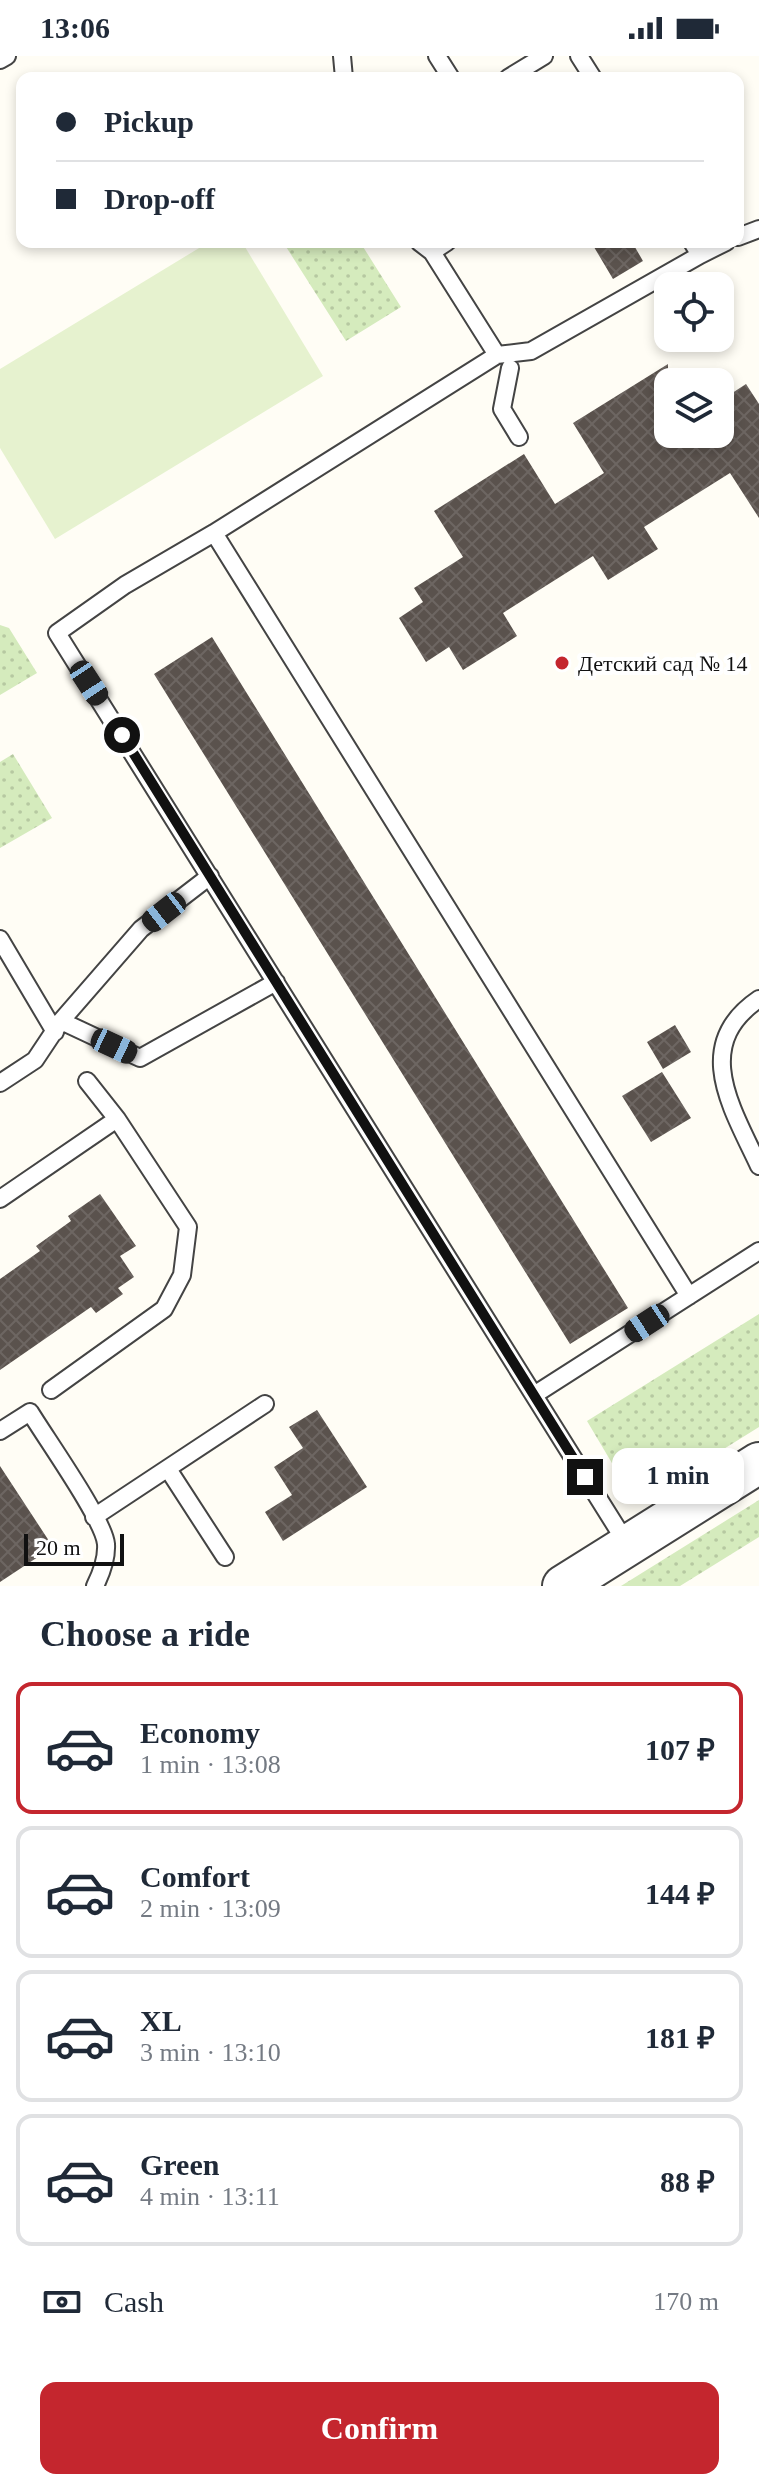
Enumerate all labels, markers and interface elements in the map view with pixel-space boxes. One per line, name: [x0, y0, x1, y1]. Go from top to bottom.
text: 13:06: [40, 11, 110, 44]
text: Pickup: [104, 105, 194, 138]
text: Drop-off: [104, 182, 215, 215]
map controls: [654, 272, 734, 448]
button: locate: [654, 272, 734, 352]
button: layers: [654, 368, 734, 448]
place label: Детский сад № 14: [578, 651, 747, 676]
marker: Детский сад № 14: [553, 654, 571, 672]
car: [66, 656, 112, 710]
route start: [104, 717, 140, 753]
car: [138, 888, 190, 936]
car: [87, 1025, 141, 1067]
car: [620, 1300, 674, 1346]
callout: 1 min: [613, 1449, 745, 1505]
route end: [567, 1459, 603, 1495]
text: 1 min: [647, 1461, 709, 1490]
scale bar: [24, 1530, 124, 1566]
text: 20 m: [36, 1535, 81, 1560]
text: Choose a ride: [40, 1614, 250, 1654]
icon: car: [44, 1712, 116, 1784]
text: Economy: [140, 1716, 260, 1749]
text: 107 ₽: [645, 1733, 715, 1766]
text: 1 min · 13:08: [140, 1750, 281, 1779]
icon: car: [44, 1856, 116, 1928]
text: Comfort: [140, 1860, 250, 1893]
text: 144 ₽: [645, 1877, 715, 1910]
text: 2 min · 13:09: [140, 1894, 281, 1923]
icon: car: [44, 2000, 116, 2072]
text: XL: [140, 2004, 182, 2037]
text: 181 ₽: [645, 2021, 715, 2054]
text: 3 min · 13:10: [140, 2038, 281, 2067]
icon: car: [44, 2144, 116, 2216]
text: Green: [140, 2148, 219, 2181]
text: 88 ₽: [660, 2165, 715, 2198]
text: 4 min · 13:11: [140, 2182, 280, 2211]
icon: cash: [40, 2280, 84, 2324]
text: Cash: [104, 2285, 164, 2318]
text: 170 m: [653, 2287, 719, 2316]
button: Confirm: [40, 2382, 719, 2474]

